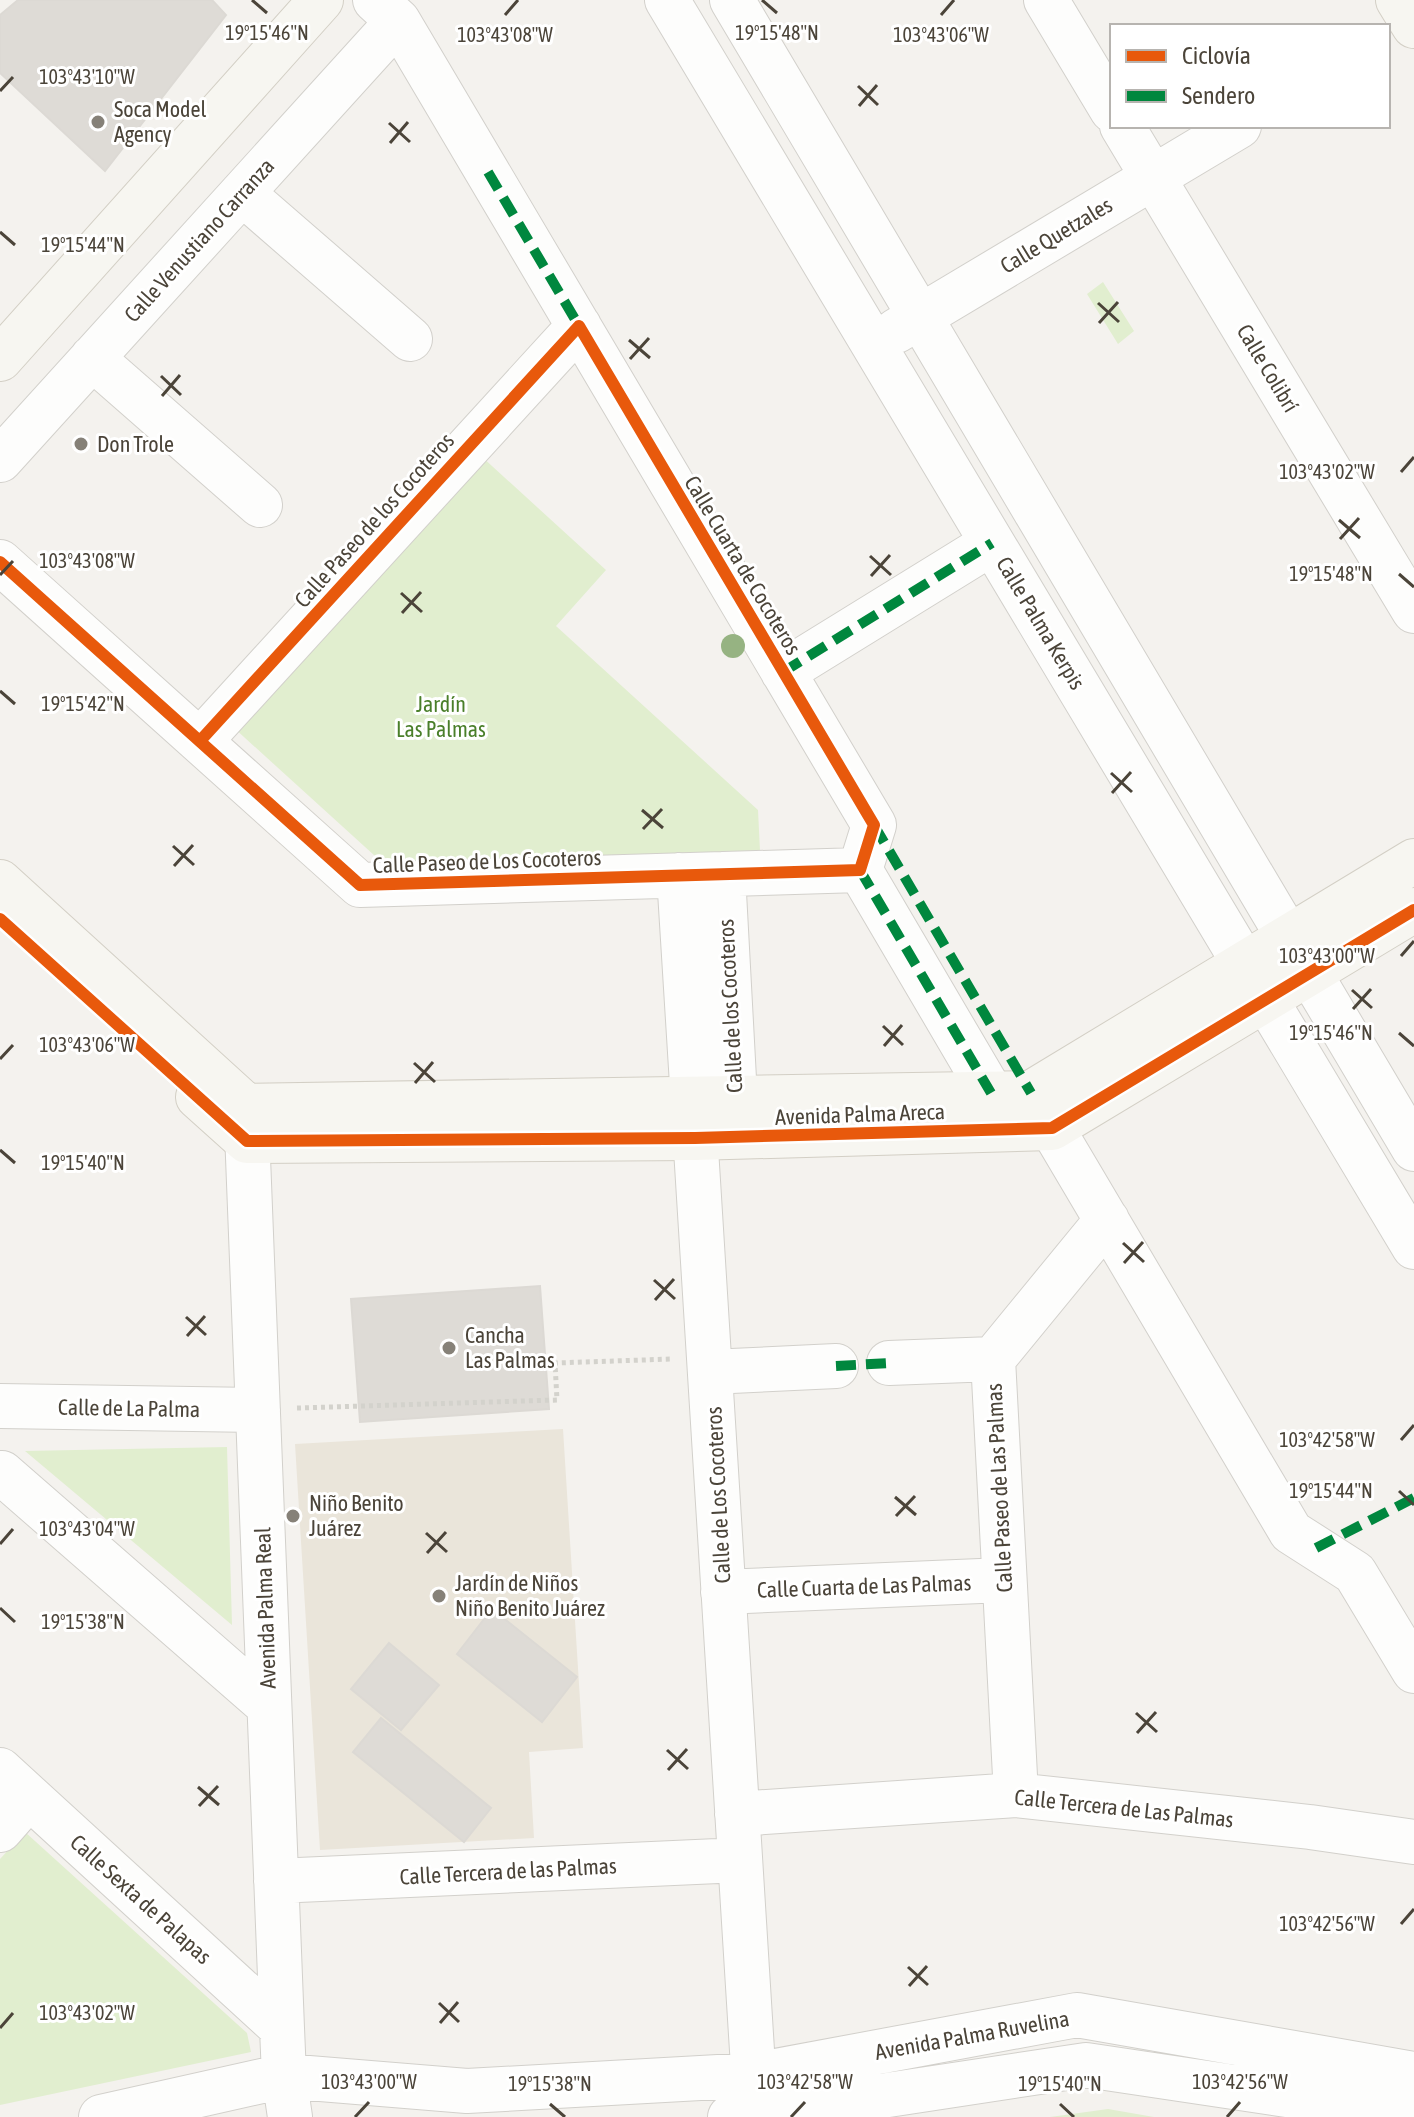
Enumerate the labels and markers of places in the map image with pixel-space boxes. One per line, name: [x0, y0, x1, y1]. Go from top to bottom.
place label: Soca Model Agency: [114, 96, 206, 147]
marker: Soca Model Agency: [89, 113, 107, 131]
place label: Don Trole: [97, 431, 174, 457]
marker: Don Trole: [72, 435, 90, 453]
place label: Cancha Las Palmas: [465, 1322, 555, 1373]
marker: Cancha Las Palmas: [440, 1339, 458, 1357]
place label: Niño Benito Juárez: [309, 1490, 404, 1541]
marker: Niño Benito Juárez: [284, 1507, 302, 1525]
place label: Jardín de Niños Niño Benito Juárez: [455, 1570, 605, 1621]
marker: Jardín de Niños Niño Benito Juárez: [430, 1587, 448, 1605]

